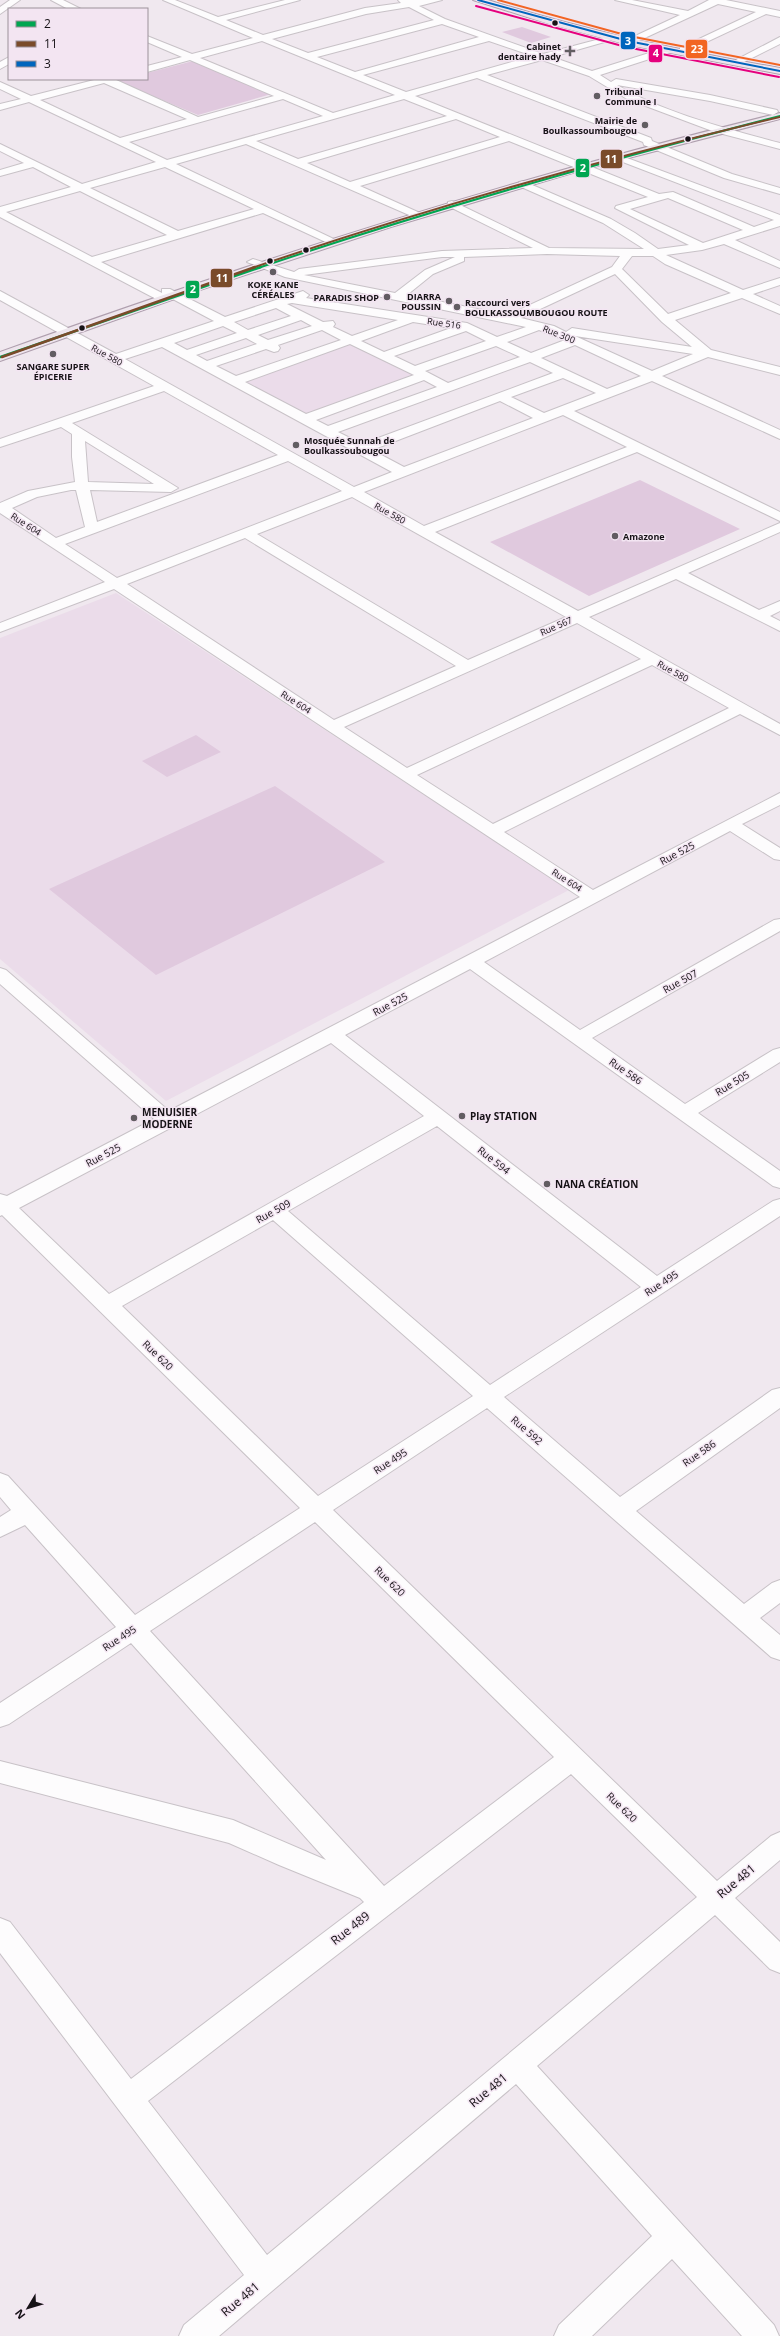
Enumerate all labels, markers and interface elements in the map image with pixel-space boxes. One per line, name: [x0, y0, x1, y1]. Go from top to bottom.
legend: [8, 8, 148, 80]
text: 2: [44, 15, 51, 32]
unlabelled marker: [550, 18, 560, 28]
line badge: 3: [620, 31, 636, 50]
text: 3: [625, 33, 631, 48]
text: 11: [44, 35, 58, 52]
line badge: 23: [685, 39, 708, 59]
place label: Cabinet dentaire hady: [498, 40, 562, 63]
text: 23: [691, 41, 703, 56]
line badge: 4: [648, 44, 663, 63]
marker: Cabinet dentaire hady: [564, 45, 576, 57]
text: 4: [653, 45, 660, 60]
text: 3: [44, 55, 51, 72]
place label: Tribunal Commune I: [605, 85, 656, 108]
marker: Tribunal Commune I: [592, 91, 602, 101]
place label: Mairie de Boulkassoumbougou: [543, 114, 637, 137]
marker: Mairie de Boulkassoumbougou: [640, 120, 650, 130]
unlabelled marker: [683, 134, 693, 144]
line badge: 11: [600, 149, 623, 169]
text: 11: [605, 151, 617, 166]
line badge: 2: [575, 158, 590, 178]
text: 2: [580, 160, 586, 175]
unlabelled marker: [301, 245, 311, 255]
unlabelled marker: [265, 256, 275, 266]
marker: KOKE KANE CÉRÉALES: [268, 267, 278, 277]
line badge: 11: [210, 268, 233, 288]
text: 11: [216, 270, 228, 285]
place label: KOKE KANE CÉRÉALES: [247, 278, 299, 301]
line badge: 2: [185, 280, 200, 299]
text: 2: [190, 281, 196, 296]
place label: DIARRA POUSSIN: [401, 290, 442, 313]
place label: PARADIS SHOP: [313, 291, 379, 304]
marker: PARADIS SHOP: [382, 292, 392, 302]
marker: DIARRA POUSSIN: [444, 296, 454, 306]
place label: Raccourci vers BOULKASSOUMBOUGOU ROUTE: [465, 296, 608, 319]
marker: Raccourci vers BOULKASSOUMBOUGOU ROUTE: [452, 302, 462, 312]
street label: Rue 516: [426, 314, 462, 332]
street label: Rue 300: [541, 322, 577, 346]
unlabelled marker: [77, 323, 87, 333]
street label: Rue 580: [89, 341, 125, 369]
marker: SANGARE SUPER ÉPICERIE: [48, 349, 58, 359]
place label: SANGARE SUPER ÉPICERIE: [17, 360, 90, 383]
place label: Mosquée Sunnah de Boulkassoubougou: [304, 434, 395, 457]
marker: Mosquée Sunnah de Boulkassoubougou: [291, 440, 301, 450]
street label: Rue 580: [372, 499, 408, 527]
street label: Rue 604: [8, 509, 44, 539]
place label: Amazone: [623, 530, 665, 543]
marker: Amazone: [610, 531, 620, 541]
street label: Rue 567: [538, 613, 574, 639]
street label: Rue 580: [655, 657, 691, 685]
street label: Rue 604: [278, 687, 314, 717]
street label: Rue 525: [657, 838, 697, 868]
street label: Rue 604: [549, 865, 585, 895]
street label: Rue 507: [660, 966, 700, 996]
street label: Rue 525: [370, 989, 410, 1019]
street label: Rue 586: [607, 1054, 646, 1088]
street label: Rue 505: [712, 1067, 752, 1099]
place label: MENUISIER MODERNE: [142, 1105, 197, 1131]
place label: Play STATION: [470, 1109, 537, 1123]
marker: Play STATION: [457, 1111, 467, 1121]
marker: MENUISIER MODERNE: [129, 1113, 139, 1123]
street label: Rue 525: [83, 1140, 123, 1170]
street label: Rue 594: [475, 1143, 513, 1177]
place label: NANA CRÉATION: [555, 1177, 638, 1191]
marker: NANA CRÉATION: [542, 1179, 552, 1189]
street label: Rue 509: [253, 1196, 293, 1226]
street label: Rue 495: [641, 1267, 681, 1299]
street label: Rue 620: [140, 1337, 177, 1373]
street label: Rue 592: [508, 1412, 546, 1448]
street label: Rue 586: [680, 1436, 719, 1470]
street label: Rue 495: [370, 1445, 410, 1477]
street label: Rue 620: [372, 1563, 409, 1599]
street label: Rue 495: [99, 1622, 139, 1654]
street label: Rue 620: [604, 1789, 641, 1825]
street label: Rue 481: [713, 1860, 759, 1902]
street label: Rue 489: [327, 1907, 373, 1949]
street label: Rue 481: [465, 2069, 511, 2111]
street label: Rue 481: [217, 2278, 263, 2320]
north arrow: [8, 2288, 48, 2328]
text: N: [11, 2306, 28, 2323]

